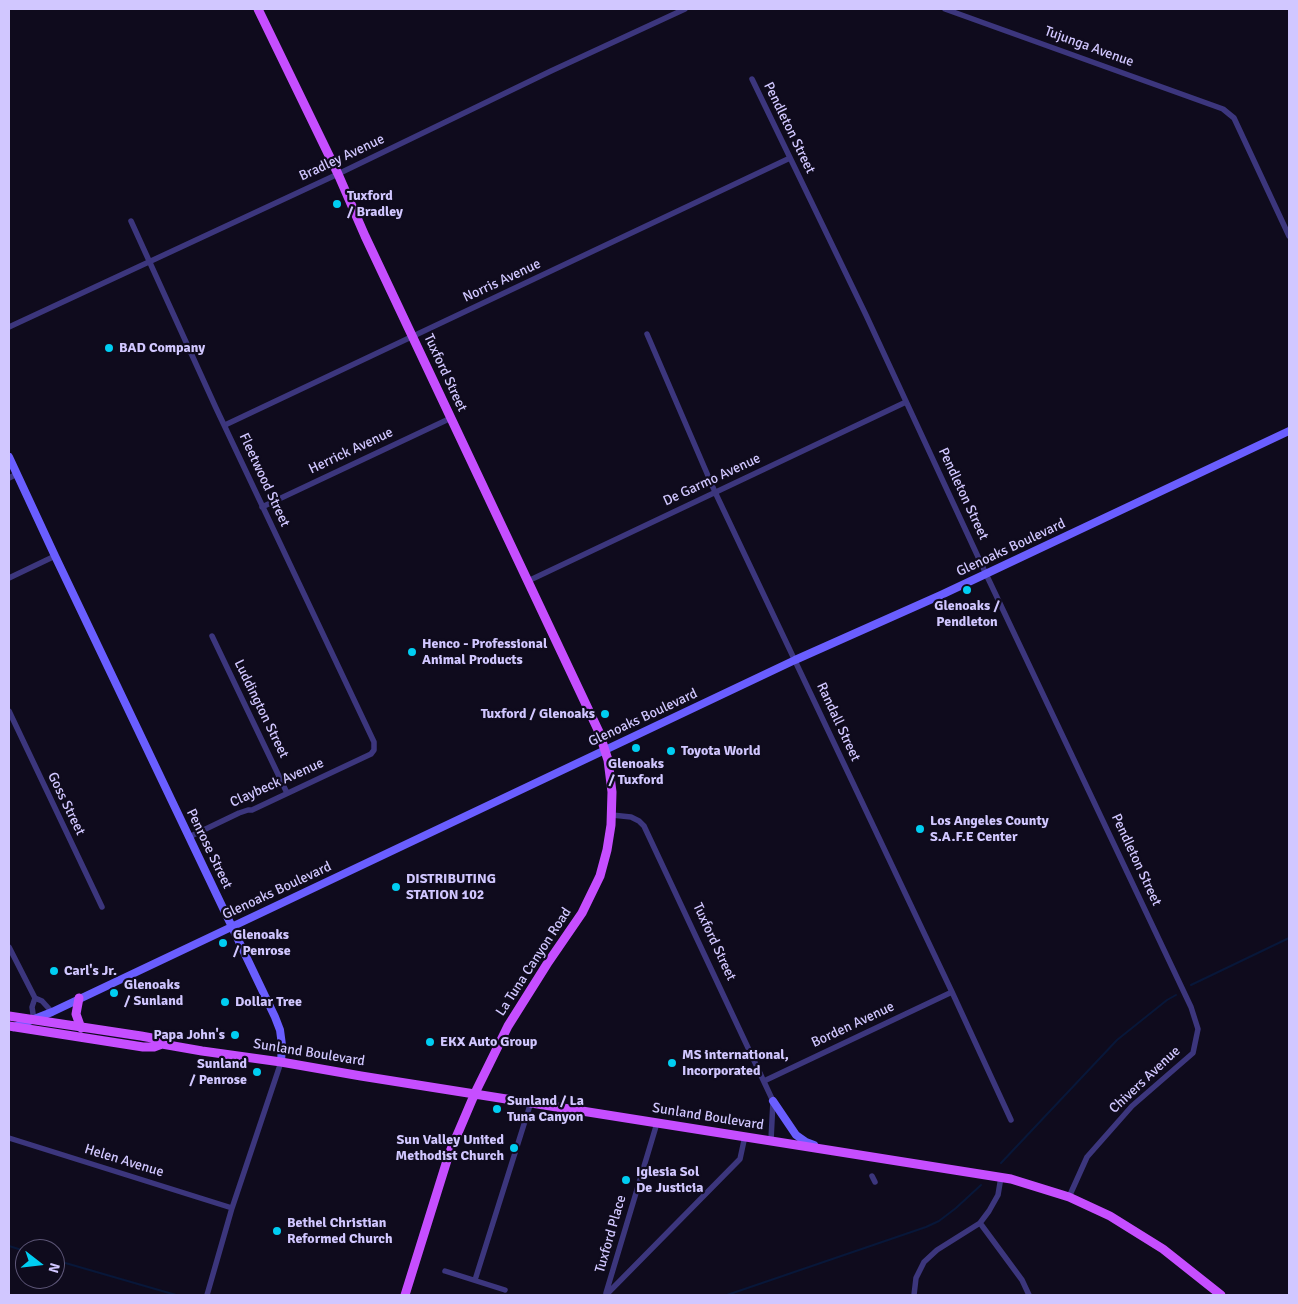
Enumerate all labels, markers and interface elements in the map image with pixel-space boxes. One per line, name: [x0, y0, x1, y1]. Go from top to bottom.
street label: Tujunga Avenue: [1042, 23, 1136, 71]
street label: Pendleton Street: [760, 79, 818, 177]
street label: Bradley Avenue: [297, 131, 387, 185]
place label: Tuxford / Bradley: [347, 188, 403, 220]
marker: Tuxford / Bradley: [331, 198, 343, 210]
street label: Norris Avenue: [460, 256, 544, 306]
street label: Tuxford Street: [420, 331, 470, 415]
place label: BAD Company: [119, 340, 205, 356]
marker: BAD Company: [103, 342, 115, 354]
street label: Herrick Avenue: [306, 424, 396, 478]
street label: Fleetwood Street: [235, 430, 293, 530]
street label: Pendleton Street: [934, 445, 992, 543]
street label: De Garmo Avenue: [661, 450, 763, 510]
street label: Glenoaks Boulevard: [954, 515, 1068, 581]
marker: Glenoaks / Pendleton: [961, 584, 973, 596]
place label: Glenoaks / Pendleton: [934, 598, 1000, 630]
place label: Henco - Professional Animal Products: [422, 636, 547, 669]
marker: Henco - Professional Animal Products: [406, 646, 418, 658]
street label: Luddington Street: [230, 657, 292, 761]
street label: Randall Street: [812, 680, 864, 764]
street label: Glenoaks Boulevard: [586, 685, 700, 751]
place label: Tuxford / Glenoaks: [481, 706, 595, 722]
marker: Tuxford / Glenoaks: [599, 708, 611, 720]
marker: Glenoaks / Tuxford: [630, 742, 642, 754]
place label: Toyota World: [681, 743, 761, 759]
marker: Toyota World: [665, 745, 677, 757]
street label: Claybeck Avenue: [227, 755, 327, 811]
place label: Glenoaks / Tuxford: [608, 756, 664, 789]
street label: Goss Street: [44, 770, 88, 838]
street label: Penrose Street: [182, 806, 236, 892]
street label: Pendleton Street: [1107, 811, 1165, 909]
place label: Los Angeles County S.A.F.E Center: [930, 813, 1049, 846]
marker: Los Angeles County S.A.F.E Center: [914, 823, 926, 835]
street label: Glenoaks Boulevard: [220, 858, 334, 924]
place label: DISTRIBUTING STATION 102: [406, 871, 496, 904]
marker: DISTRIBUTING STATION 102: [390, 881, 402, 893]
street label: Tuxford Street: [689, 900, 739, 984]
street label: La Tuna Canyon Road: [493, 905, 575, 1019]
place label: Glenoaks / Penrose: [233, 927, 291, 960]
marker: Glenoaks / Penrose: [217, 937, 229, 949]
place label: Carl's Jr.: [64, 963, 117, 979]
marker: Carl's Jr.: [48, 965, 60, 977]
place label: Glenoaks / Sunland: [124, 977, 183, 1010]
marker: Glenoaks / Sunland: [108, 987, 120, 999]
place label: Dollar Tree: [235, 994, 302, 1010]
marker: Dollar Tree: [219, 996, 231, 1008]
street label: Borden Avenue: [809, 998, 897, 1052]
place label: Papa John's: [153, 1027, 225, 1043]
marker: Papa John's: [229, 1029, 241, 1041]
place label: EKX Auto Group: [440, 1034, 537, 1050]
street label: Sunland Boulevard: [252, 1036, 366, 1070]
marker: EKX Auto Group: [424, 1036, 436, 1048]
street label: Chivers Avenue: [1106, 1043, 1184, 1117]
place label: MS international, Incorporated: [682, 1047, 789, 1080]
place label: Sunland / Penrose: [189, 1056, 247, 1088]
marker: MS international, Incorporated: [666, 1057, 678, 1069]
marker: Sunland / Penrose: [251, 1066, 263, 1078]
place label: Sunland / La Tuna Canyon: [507, 1093, 584, 1126]
street label: Sunland Boulevard: [651, 1100, 765, 1134]
marker: Sunland / La Tuna Canyon: [491, 1103, 503, 1115]
place label: Sun Valley United Methodist Church: [396, 1132, 504, 1164]
street label: Helen Avenue: [82, 1141, 166, 1181]
marker: Sun Valley United Methodist Church: [508, 1142, 520, 1154]
place label: Iglesia Sol De Justicia: [636, 1164, 703, 1196]
marker: Iglesia Sol De Justicia: [620, 1174, 632, 1186]
street label: Tuxford Place: [592, 1193, 630, 1275]
place label: Bethel Christian Reformed Church: [287, 1215, 393, 1248]
marker: Bethel Christian Reformed Church: [271, 1225, 283, 1237]
north arrow: [15, 1239, 65, 1289]
text: N: [44, 1261, 63, 1275]

